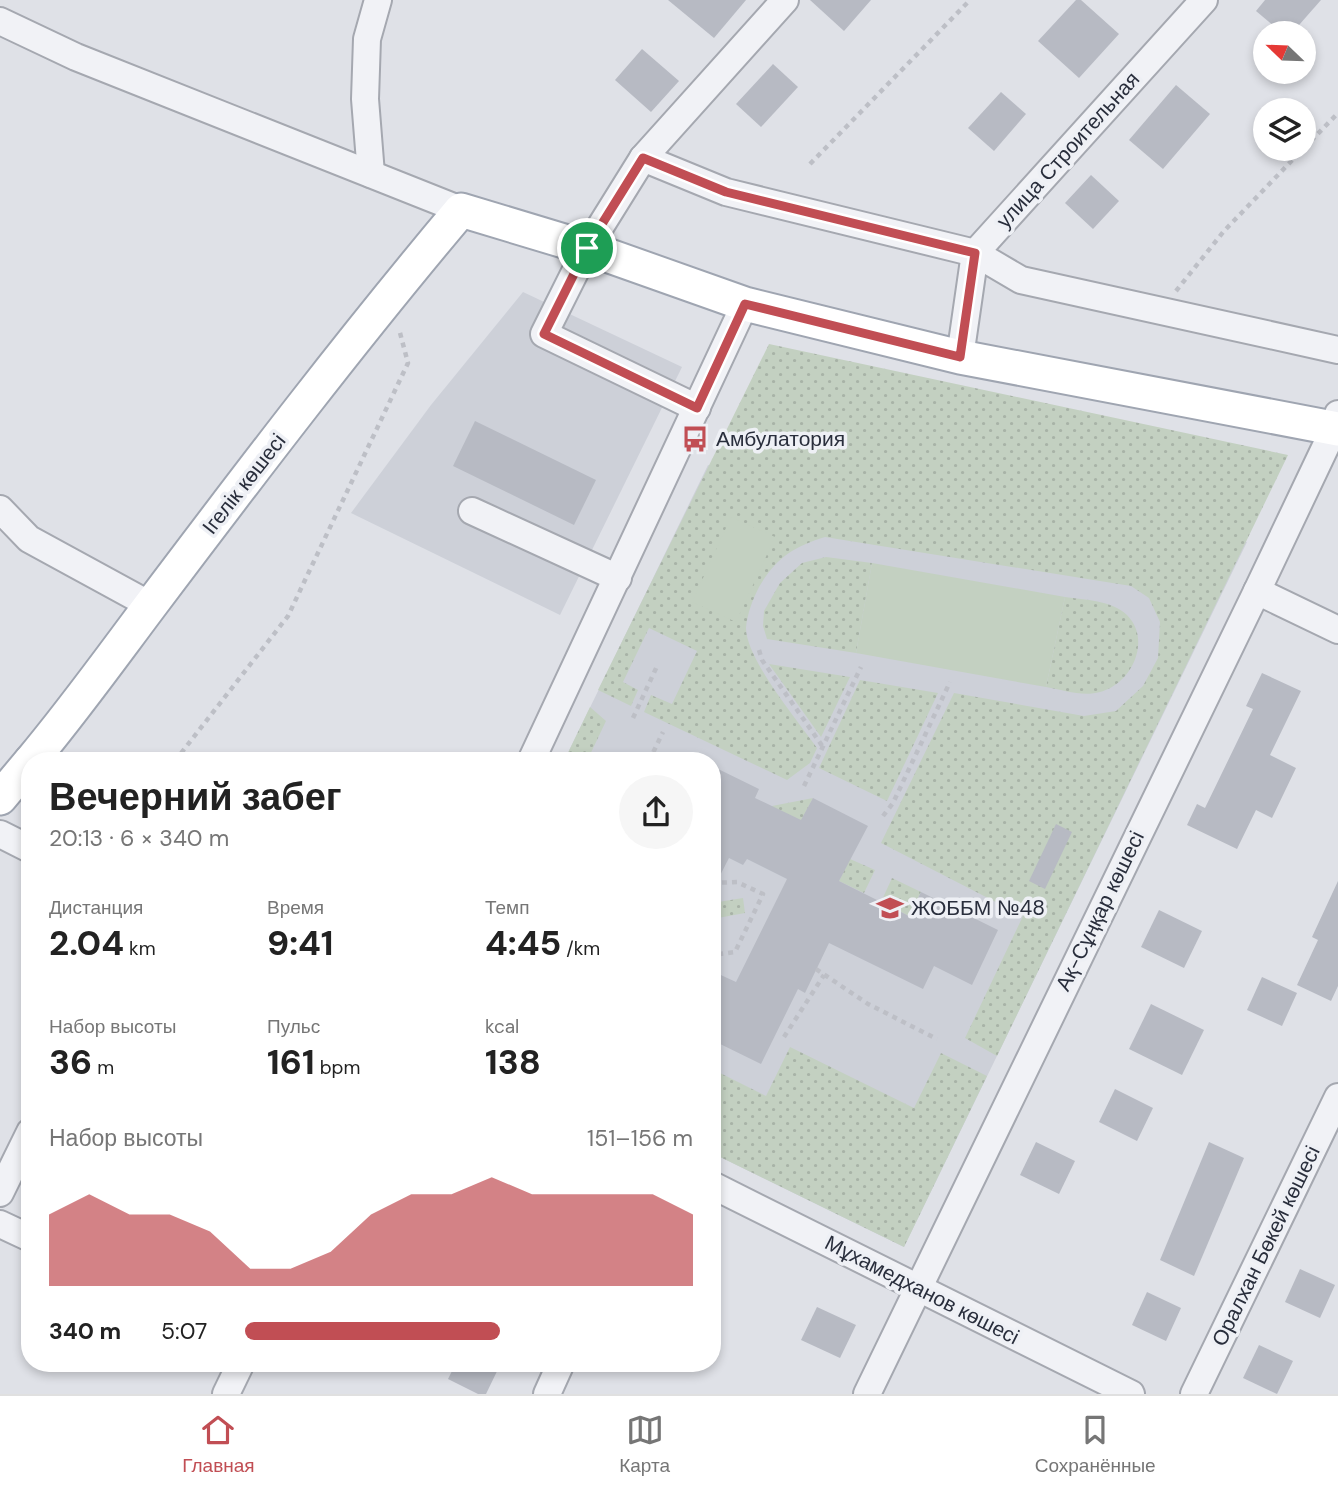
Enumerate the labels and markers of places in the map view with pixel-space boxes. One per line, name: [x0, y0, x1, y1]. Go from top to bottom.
pin: [557, 218, 617, 278]
bus stop icon: Амбулатория: [680, 424, 710, 454]
place label: Амбулатория: [716, 425, 845, 453]
school or university icon: ЖОББМ №48: [875, 893, 905, 923]
place label: ЖОББМ №48: [911, 894, 1045, 922]

